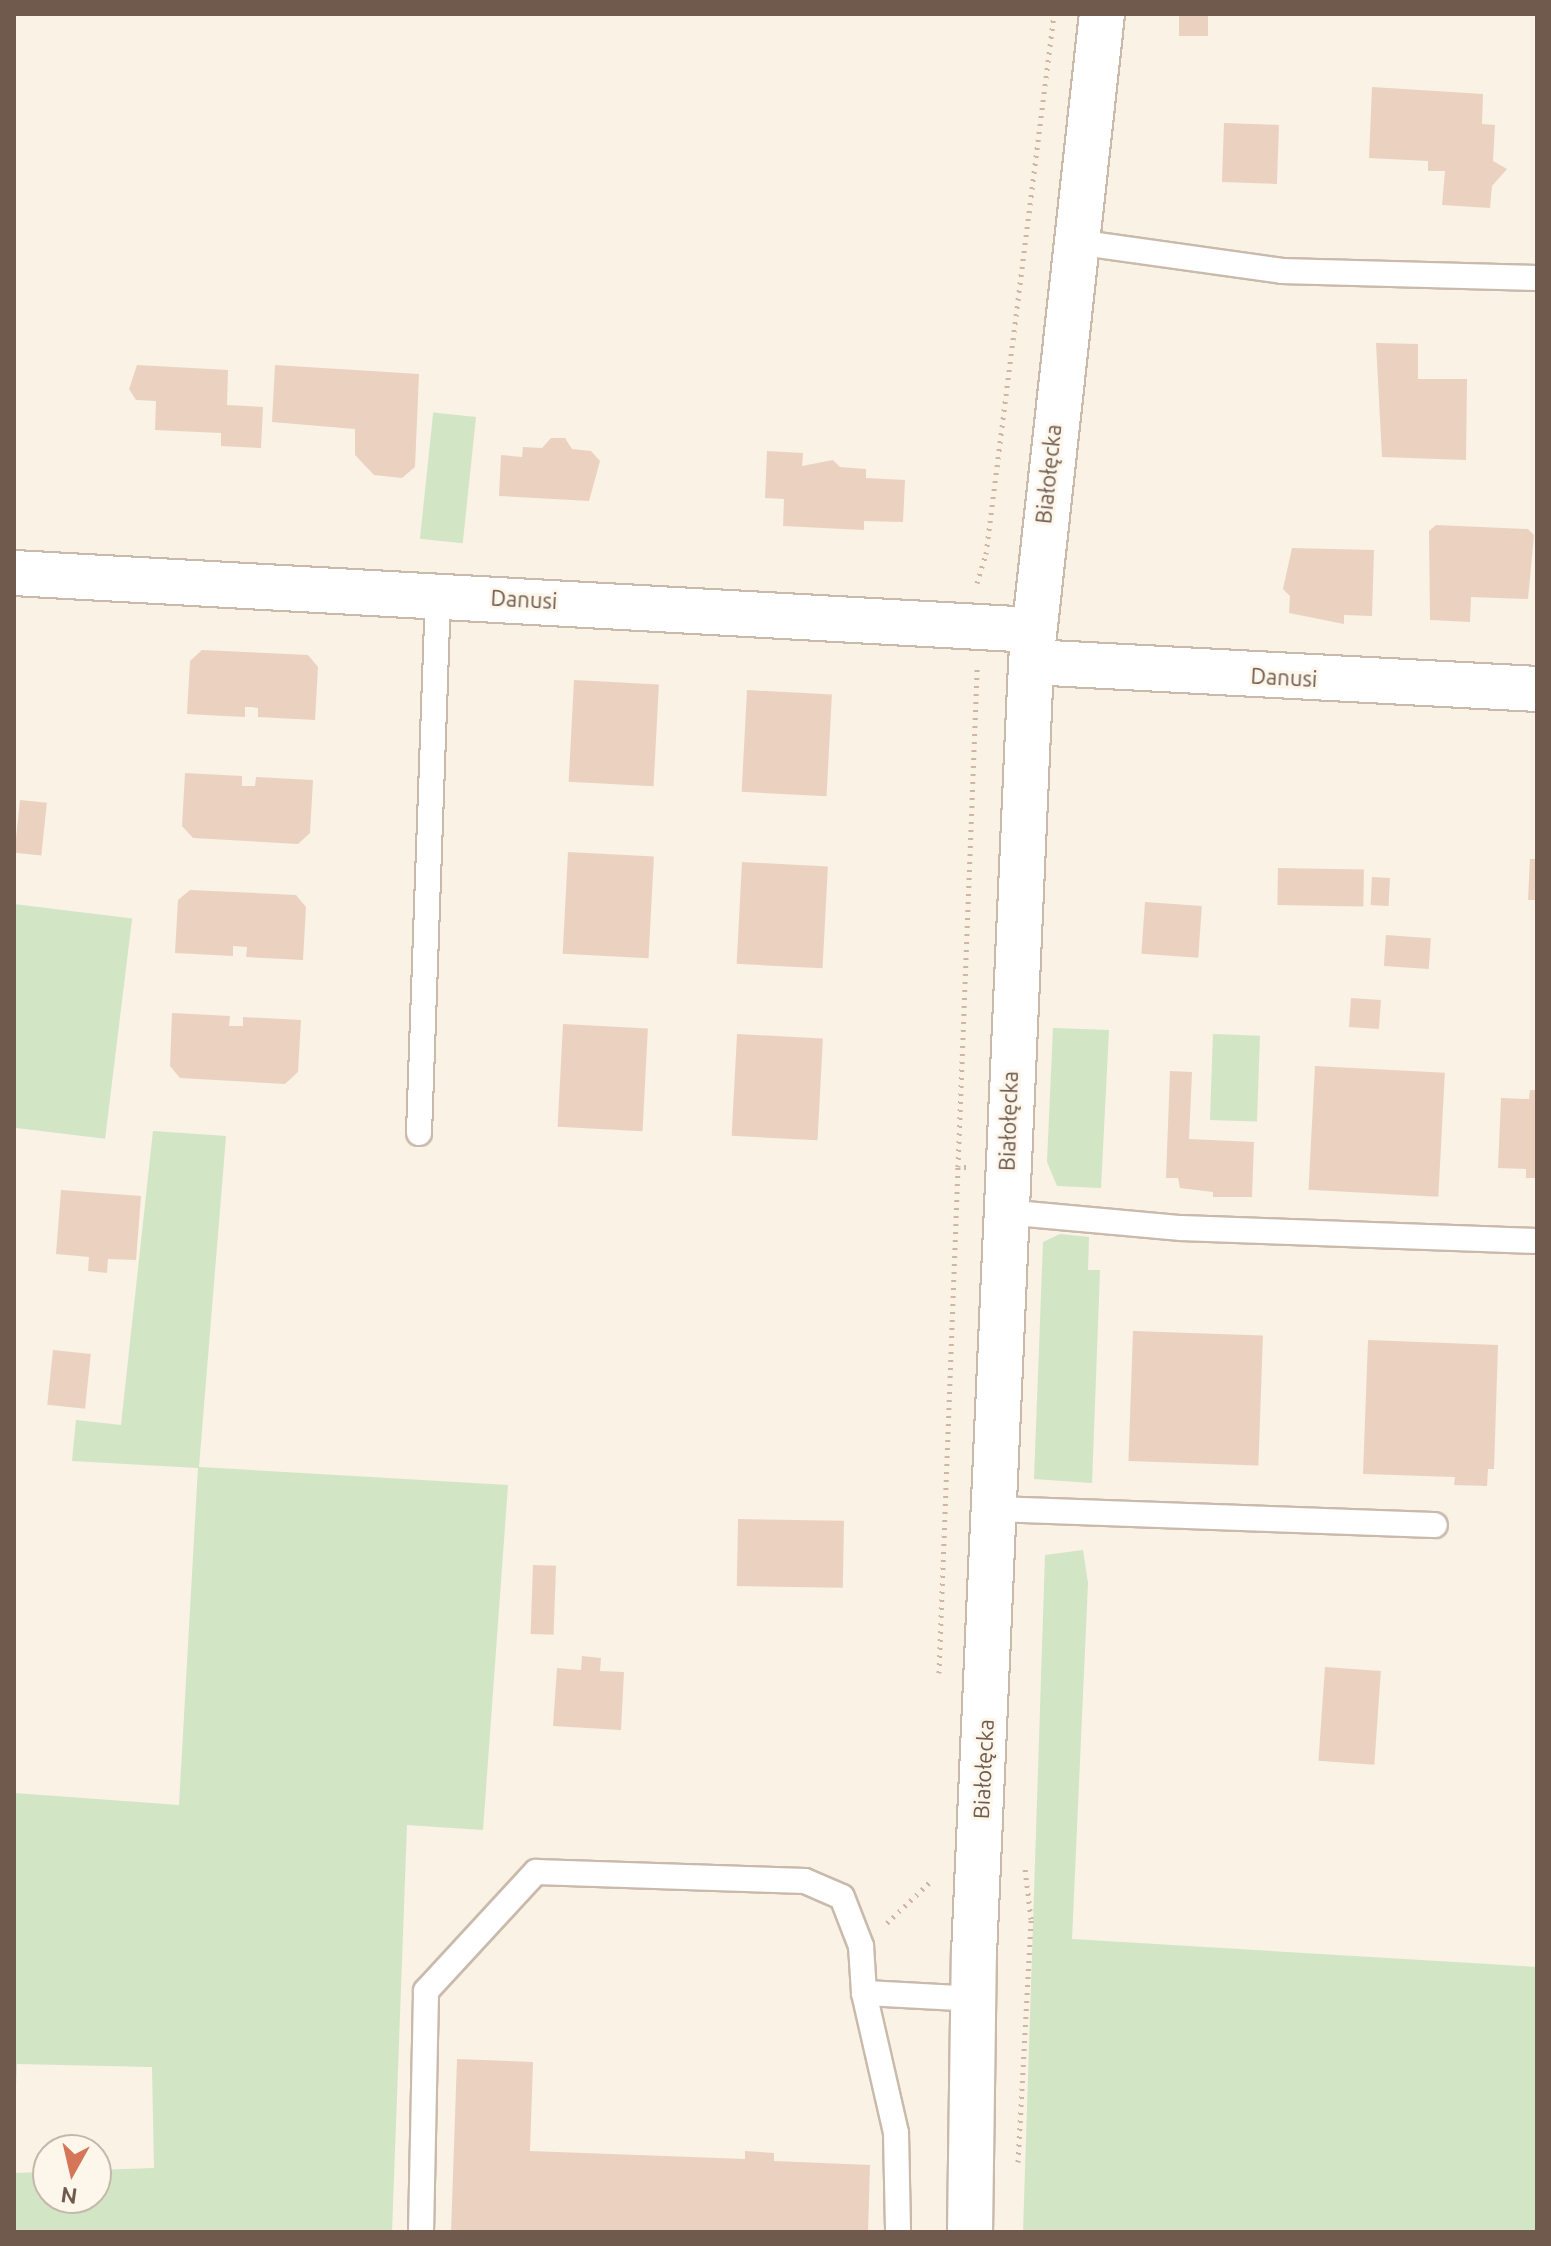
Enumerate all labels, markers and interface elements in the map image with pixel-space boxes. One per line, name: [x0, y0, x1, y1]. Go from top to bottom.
street label: Białołęcka: [1030, 423, 1066, 525]
street label: Danusi: [490, 584, 558, 614]
street label: Danusi: [1250, 662, 1318, 692]
street label: Białołęcka: [993, 1071, 1023, 1171]
street label: Białołęcka: [967, 1718, 999, 1820]
north arrow: [32, 2134, 112, 2214]
text: N: [59, 2183, 79, 2210]

